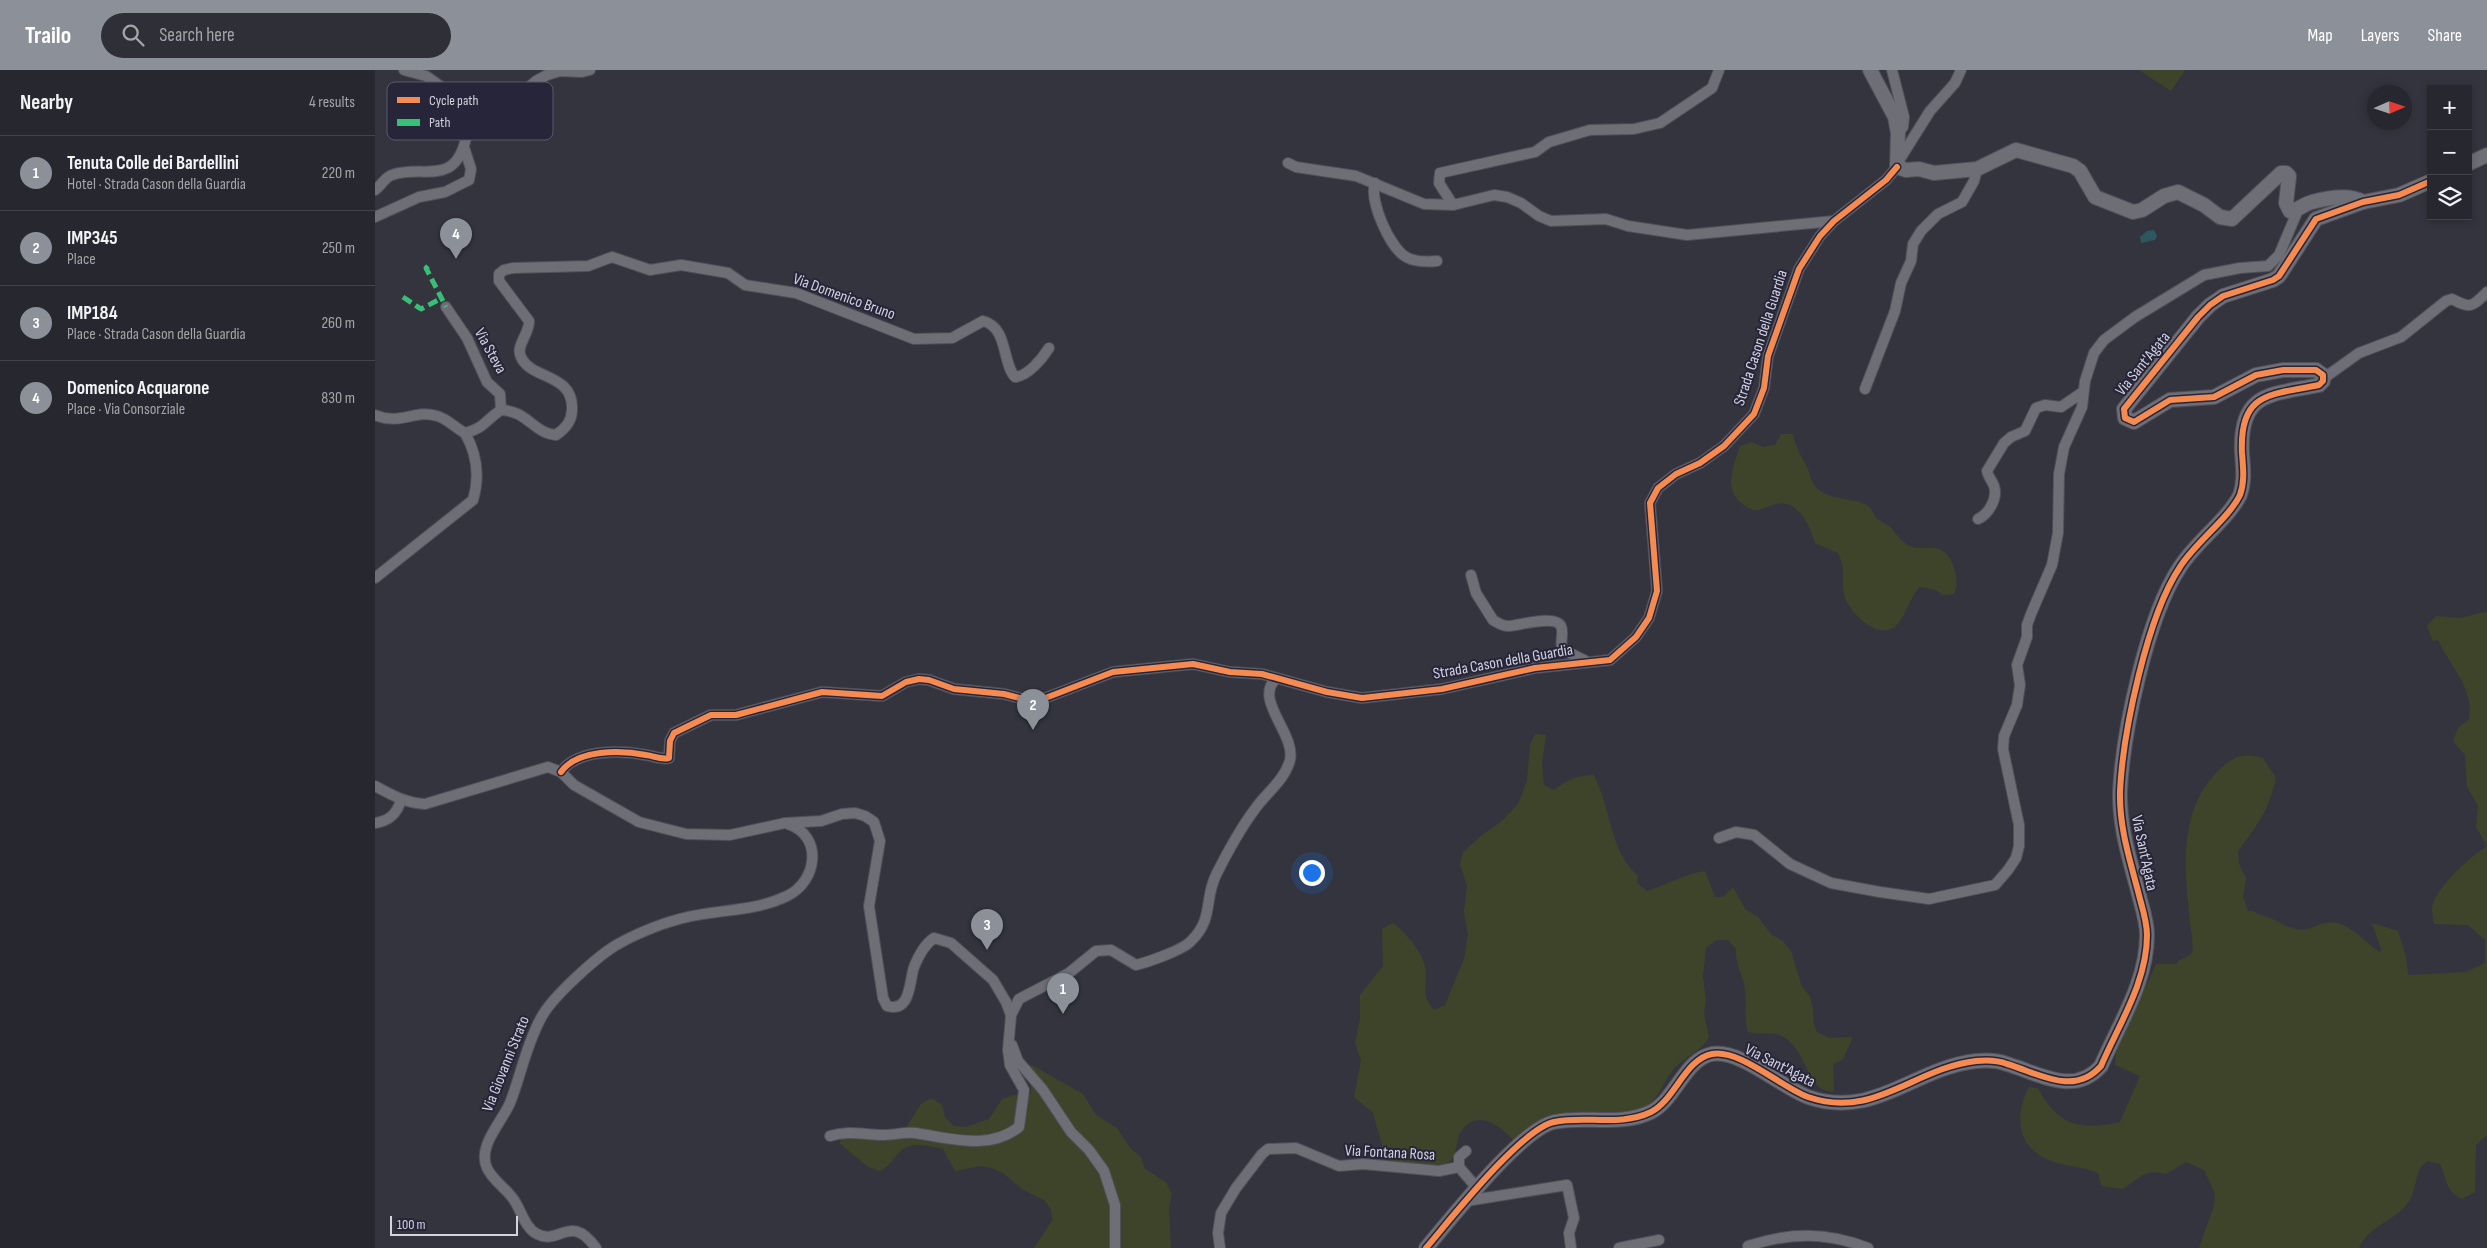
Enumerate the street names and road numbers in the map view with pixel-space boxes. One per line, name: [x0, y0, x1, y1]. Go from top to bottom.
street label: Strada Cason della Guardia: [1730, 268, 1792, 408]
street label: Via Domenico Bruno: [790, 270, 898, 324]
street label: Via Steva: [470, 325, 510, 377]
street label: Via Sant'Agata: [2112, 328, 2174, 400]
street label: Strada Cason della Guardia: [1432, 640, 1574, 684]
street label: Via Sant'Agata: [2127, 814, 2161, 892]
street label: Via Giovanni Strato: [478, 1013, 534, 1115]
street label: Via Sant'Agata: [1742, 1040, 1818, 1092]
street label: Via Fontana Rosa: [1344, 1141, 1436, 1165]

